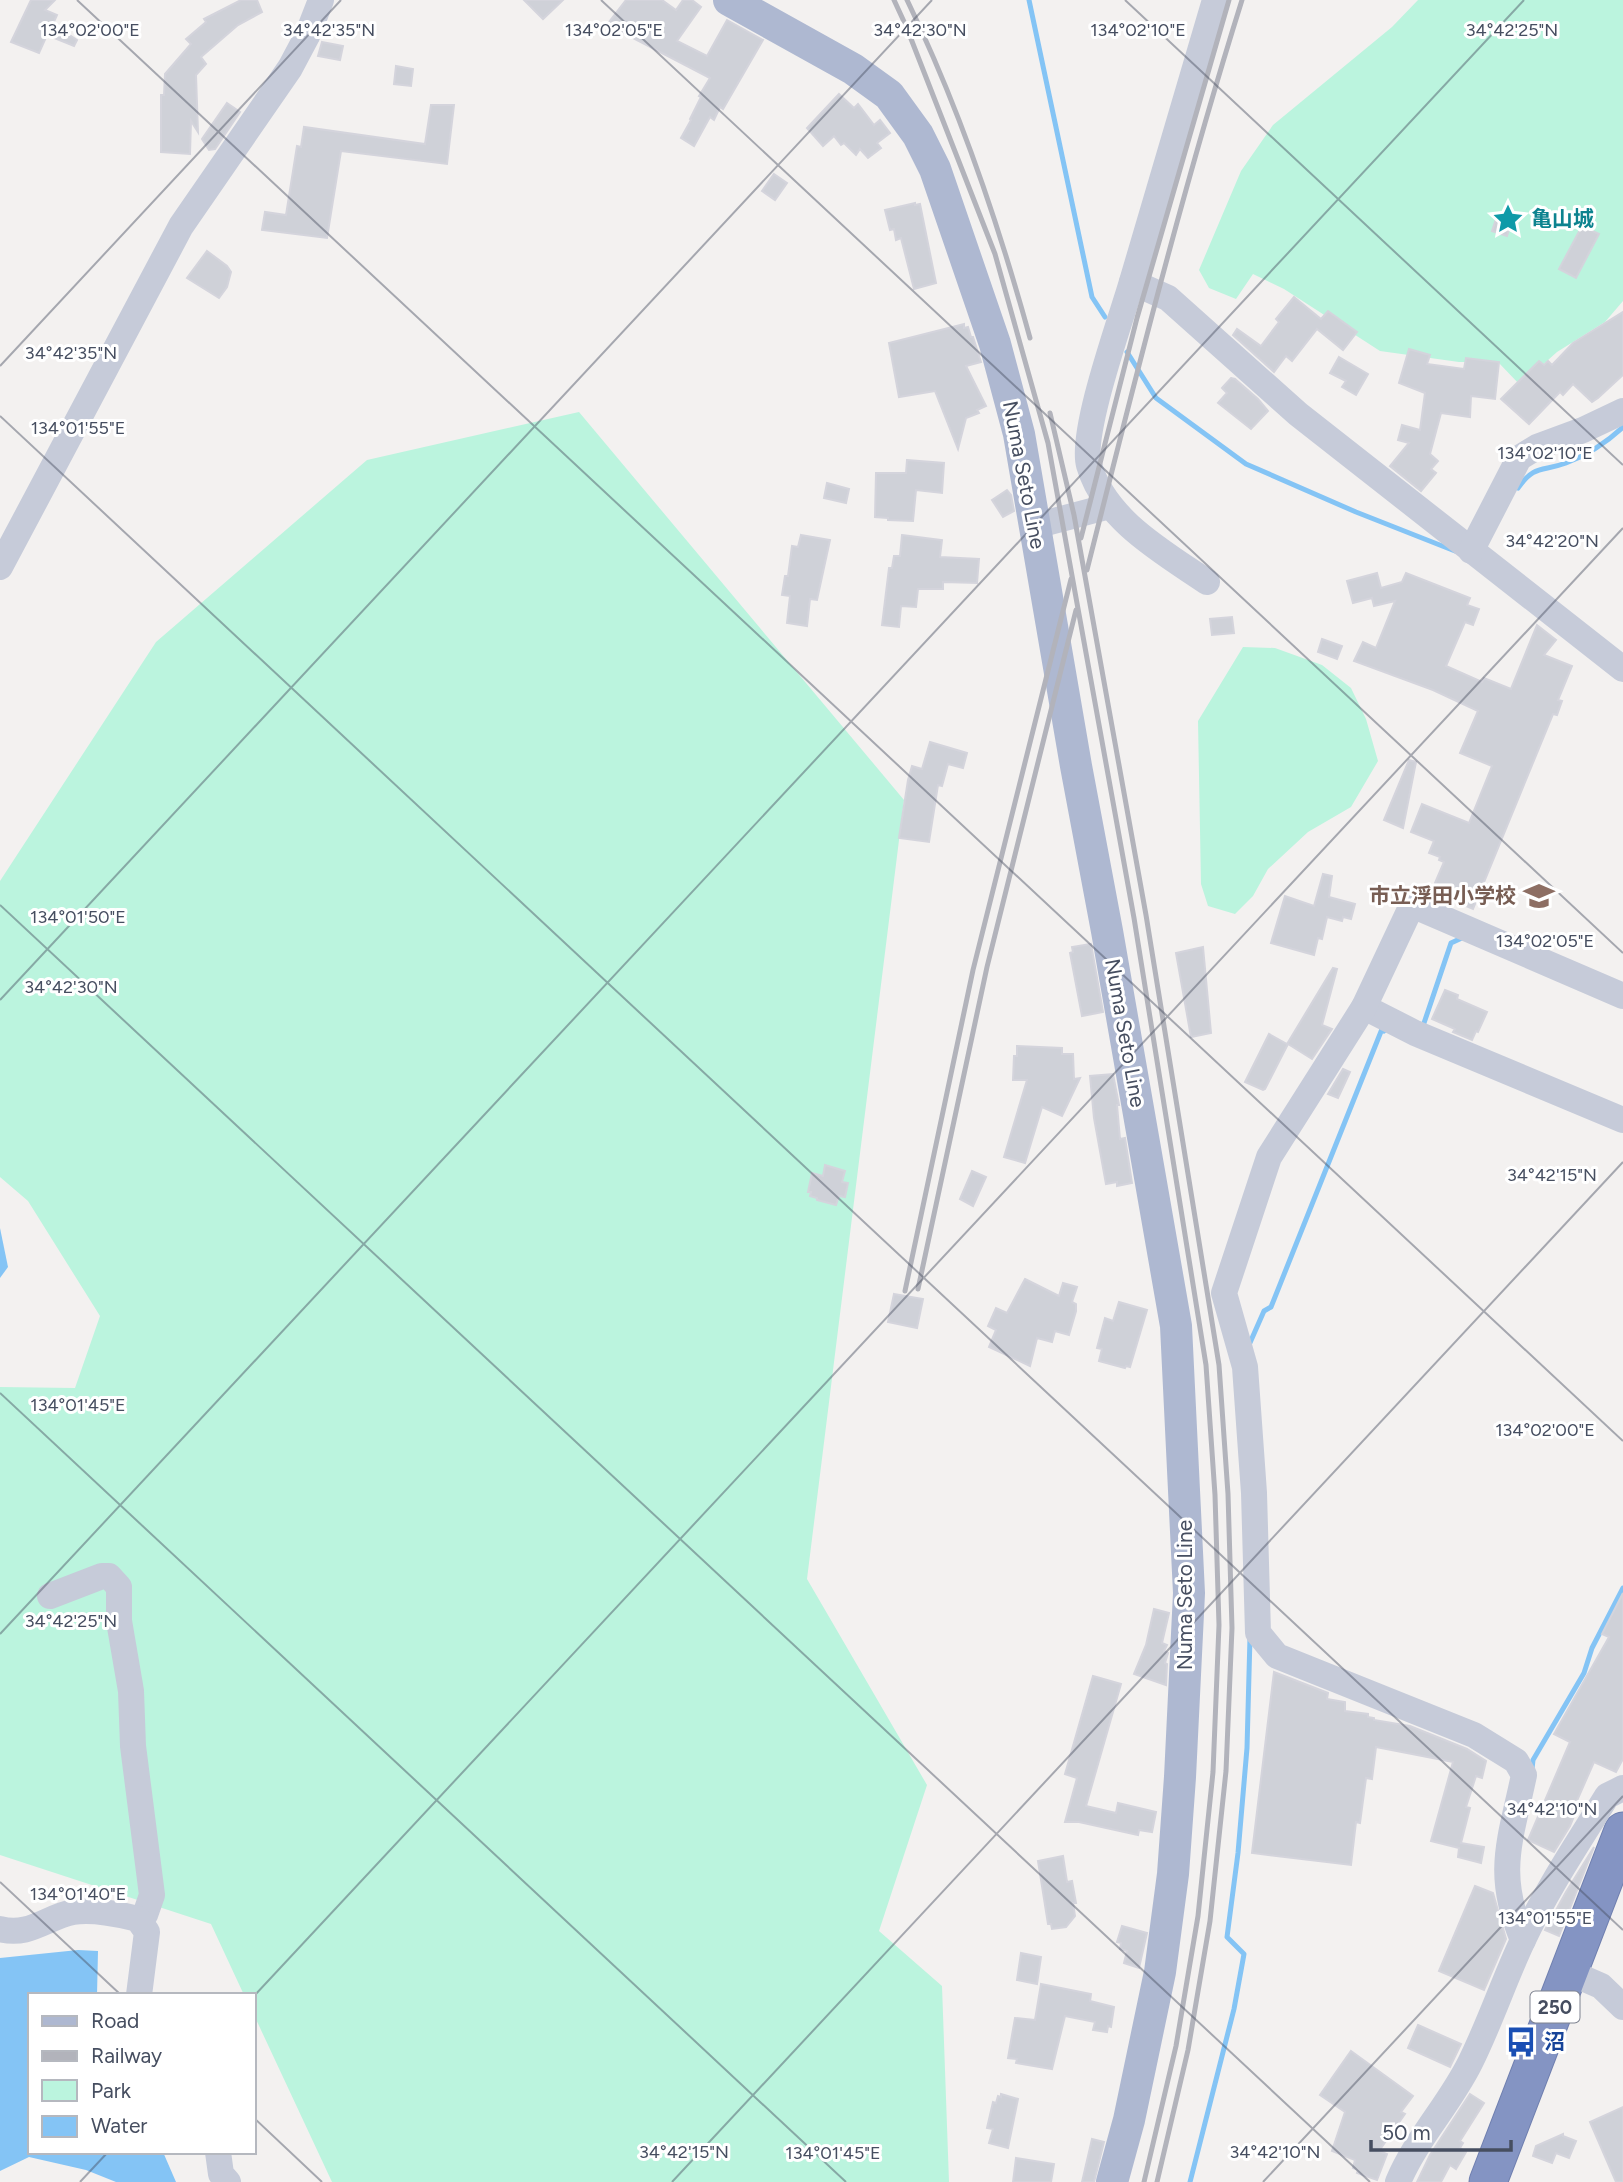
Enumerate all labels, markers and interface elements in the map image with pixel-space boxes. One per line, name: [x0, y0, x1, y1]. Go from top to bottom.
text: 134°02'00"E: [40, 19, 140, 41]
text: 34°42'35"N: [283, 19, 375, 41]
text: 134°02'05"E: [565, 19, 663, 41]
text: 34°42'30"N: [873, 19, 967, 41]
text: 134°02'10"E: [1090, 19, 1186, 41]
text: 34°42'25"N: [1466, 19, 1558, 41]
place icon: 亀山城: [1491, 202, 1525, 236]
place label: 亀山城: [1531, 206, 1594, 231]
text: 34°42'35"N: [25, 342, 117, 364]
street label: Numa Seto Line: [998, 399, 1051, 551]
text: 134°01'55"E: [31, 417, 125, 439]
text: 134°02'10"E: [1497, 442, 1593, 464]
text: 34°42'20"N: [1505, 530, 1599, 552]
school or university icon: 市立浮田小学校: [1522, 879, 1556, 913]
place label: 市立浮田小学校: [1369, 883, 1516, 908]
text: 134°01'50"E: [30, 906, 126, 928]
text: 134°02'05"E: [1496, 930, 1594, 952]
street label: Numa Seto Line: [1100, 957, 1151, 1109]
text: 34°42'30"N: [24, 976, 118, 998]
text: 34°42'15"N: [1507, 1164, 1597, 1186]
text: 134°01'45"E: [30, 1394, 126, 1416]
text: 134°02'00"E: [1495, 1419, 1595, 1441]
street label: Numa Seto Line: [1172, 1520, 1197, 1670]
text: 34°42'25"N: [25, 1610, 117, 1632]
text: 34°42'10"N: [1506, 1798, 1598, 1820]
text: 134°01'40"E: [30, 1883, 126, 1905]
text: 134°01'55"E: [1498, 1907, 1592, 1929]
road number: 250: [1530, 1992, 1580, 2022]
legend: [28, 1993, 256, 2154]
text: Road: [91, 2008, 139, 2033]
bus stop icon: 沼: [1504, 2025, 1538, 2059]
place label: 沼: [1544, 2029, 1565, 2054]
text: Railway: [91, 2043, 162, 2068]
text: Park: [91, 2078, 132, 2103]
scale bar: [1371, 2108, 1511, 2152]
text: Water: [91, 2113, 147, 2138]
text: 50 m: [1382, 2120, 1431, 2145]
text: 34°42'15"N: [639, 2141, 729, 2163]
text: 34°42'10"N: [1229, 2141, 1321, 2163]
text: 134°01'45"E: [785, 2142, 881, 2164]

